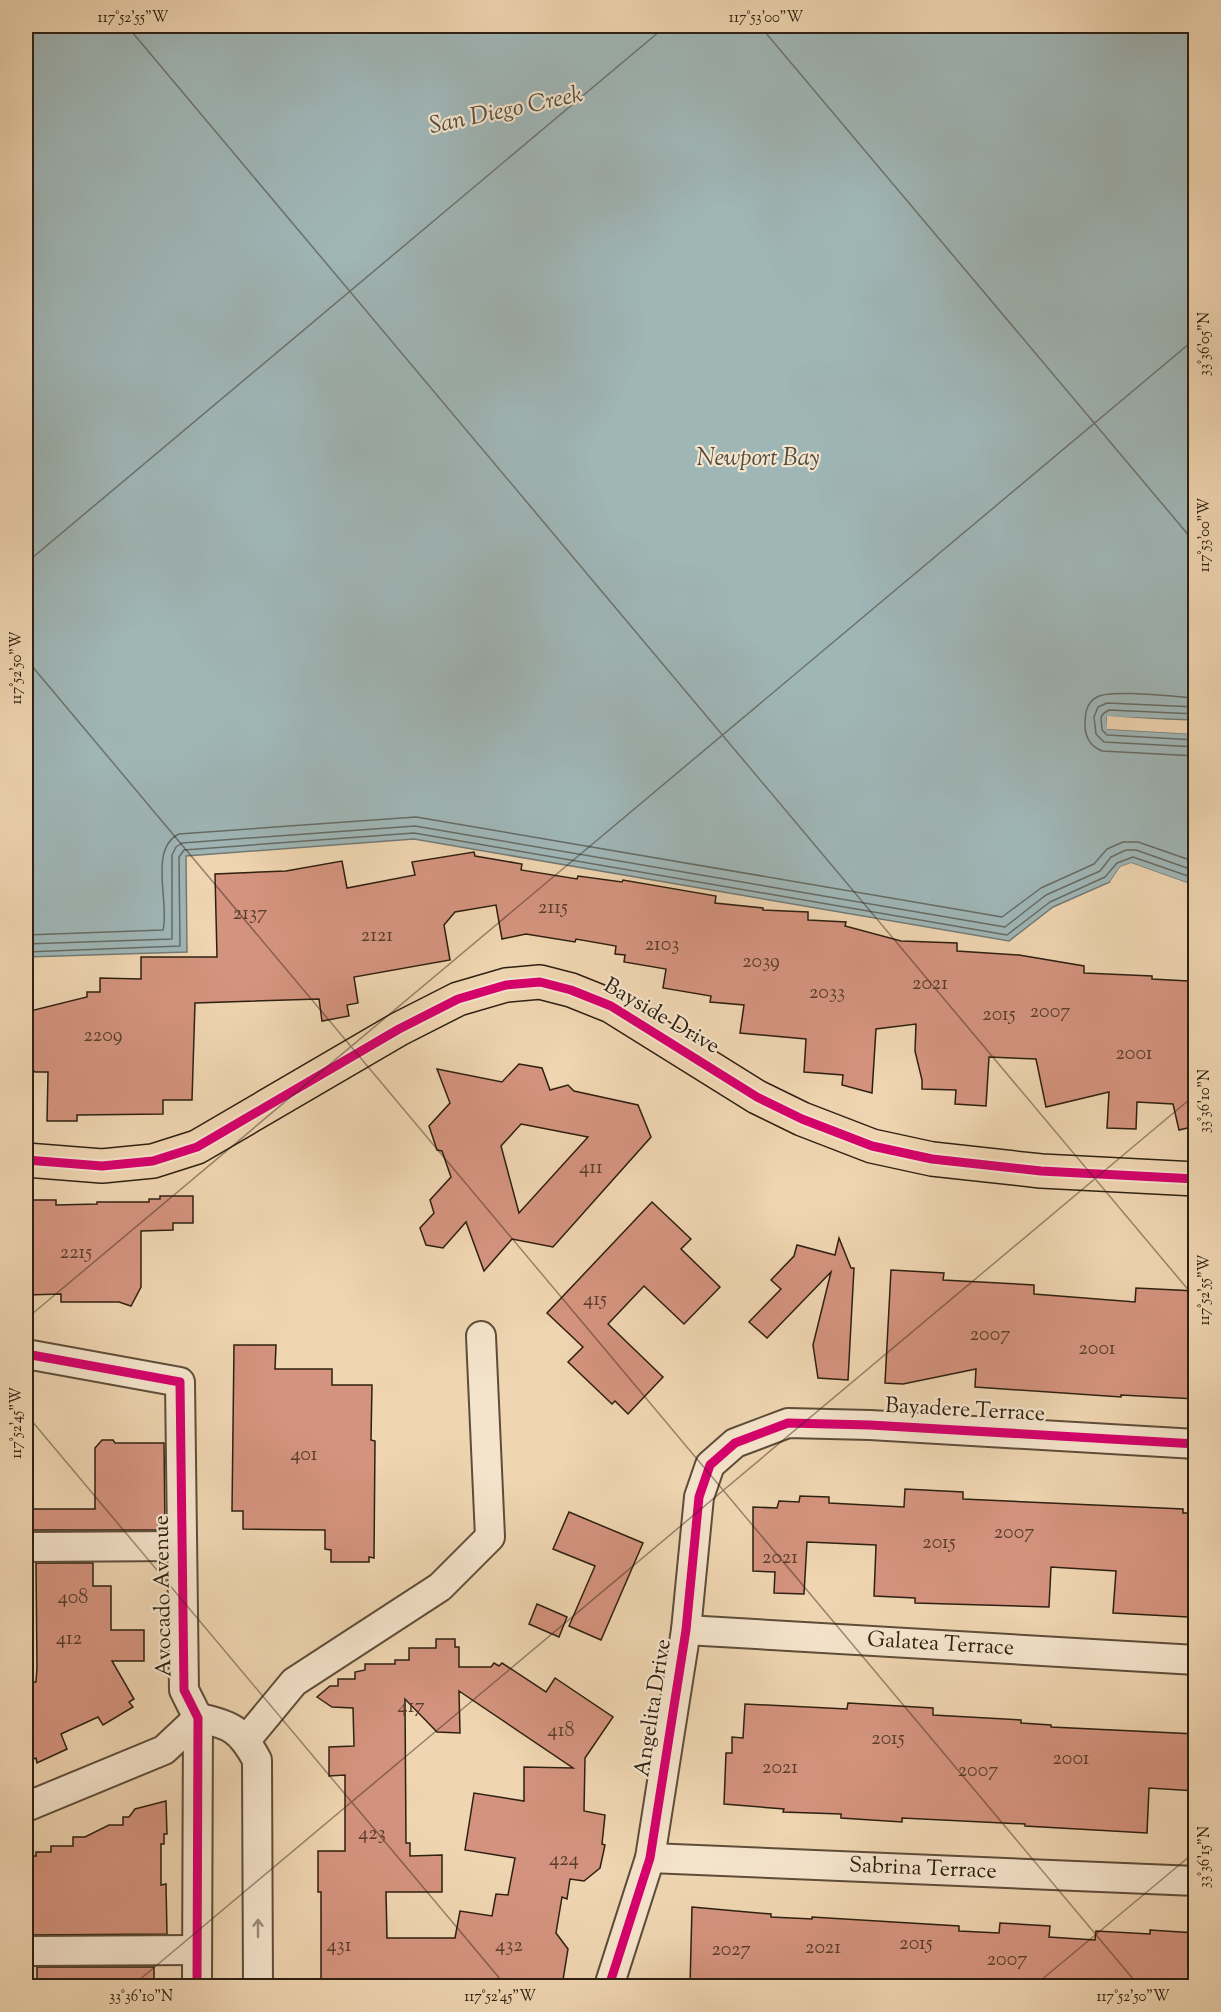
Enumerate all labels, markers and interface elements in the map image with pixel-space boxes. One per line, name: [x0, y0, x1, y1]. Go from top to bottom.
text: 117°52'55"W: [98, 8, 169, 29]
text: 117°53'00"W: [729, 8, 803, 29]
water label: San Diego Creek: [426, 78, 586, 144]
text: 33°36'05"N: [1195, 312, 1216, 376]
water label: Newport Bay: [696, 442, 820, 476]
text: 117°53'00"W: [1195, 498, 1216, 572]
text: 117°52'50"W: [7, 631, 28, 705]
house number: 2115: [538, 894, 568, 923]
house number: 2137: [233, 900, 267, 929]
house number: 2121: [361, 922, 393, 951]
house number: 2103: [645, 931, 679, 960]
house number: 2039: [742, 948, 780, 977]
house number: 2021: [912, 970, 948, 999]
street label: Bayside Drive: [597, 971, 725, 1063]
house number: 2033: [809, 979, 845, 1008]
house number: 2007: [1030, 998, 1070, 1027]
house number: 2015: [982, 1001, 1016, 1030]
house number: 2209: [83, 1022, 123, 1051]
house number: 2001: [1115, 1040, 1153, 1069]
text: 33°36'10"N: [1195, 1069, 1216, 1133]
house number: 411: [579, 1154, 603, 1183]
house number: 2215: [60, 1239, 92, 1268]
text: 117°52'55"W: [1195, 1254, 1216, 1325]
house number: 415: [583, 1286, 607, 1315]
house number: 2007: [970, 1321, 1010, 1350]
house number: 2001: [1078, 1335, 1116, 1364]
text: 117°52'45"W: [7, 1387, 28, 1459]
street label: Bayadere Terrace: [884, 1391, 1046, 1431]
house number: 401: [290, 1441, 318, 1470]
street label: Avocado Avenue: [147, 1515, 181, 1677]
house number: 2007: [994, 1519, 1034, 1548]
house number: 2015: [922, 1529, 956, 1558]
house number: 2021: [762, 1544, 798, 1573]
house number: 408: [58, 1584, 88, 1613]
house number: 412: [56, 1625, 82, 1654]
street label: Galatea Terrace: [866, 1625, 1015, 1665]
street label: Angelita Drive: [627, 1637, 681, 1779]
house number: 417: [398, 1693, 424, 1722]
house number: 418: [548, 1717, 574, 1746]
house number: 2015: [871, 1725, 905, 1754]
house number: 2001: [1052, 1745, 1090, 1774]
house number: 2021: [762, 1754, 798, 1783]
house number: 2007: [958, 1757, 998, 1786]
house number: 423: [358, 1820, 386, 1849]
text: 33°36'15"N: [1195, 1826, 1216, 1888]
house number: 424: [549, 1846, 579, 1875]
street label: Sabrina Terrace: [848, 1850, 997, 1889]
one-way arrow: [252, 1919, 264, 1939]
house number: 2015: [899, 1930, 933, 1959]
house number: 431: [327, 1932, 352, 1961]
house number: 432: [495, 1932, 523, 1961]
house number: 2021: [805, 1934, 841, 1963]
house number: 2027: [711, 1936, 751, 1965]
house number: 2007: [987, 1946, 1027, 1975]
text: 33°36'10"N: [109, 1987, 173, 2008]
text: 117°52'45"W: [464, 1987, 536, 2008]
text: 117°52'50"W: [1096, 1987, 1170, 2008]

